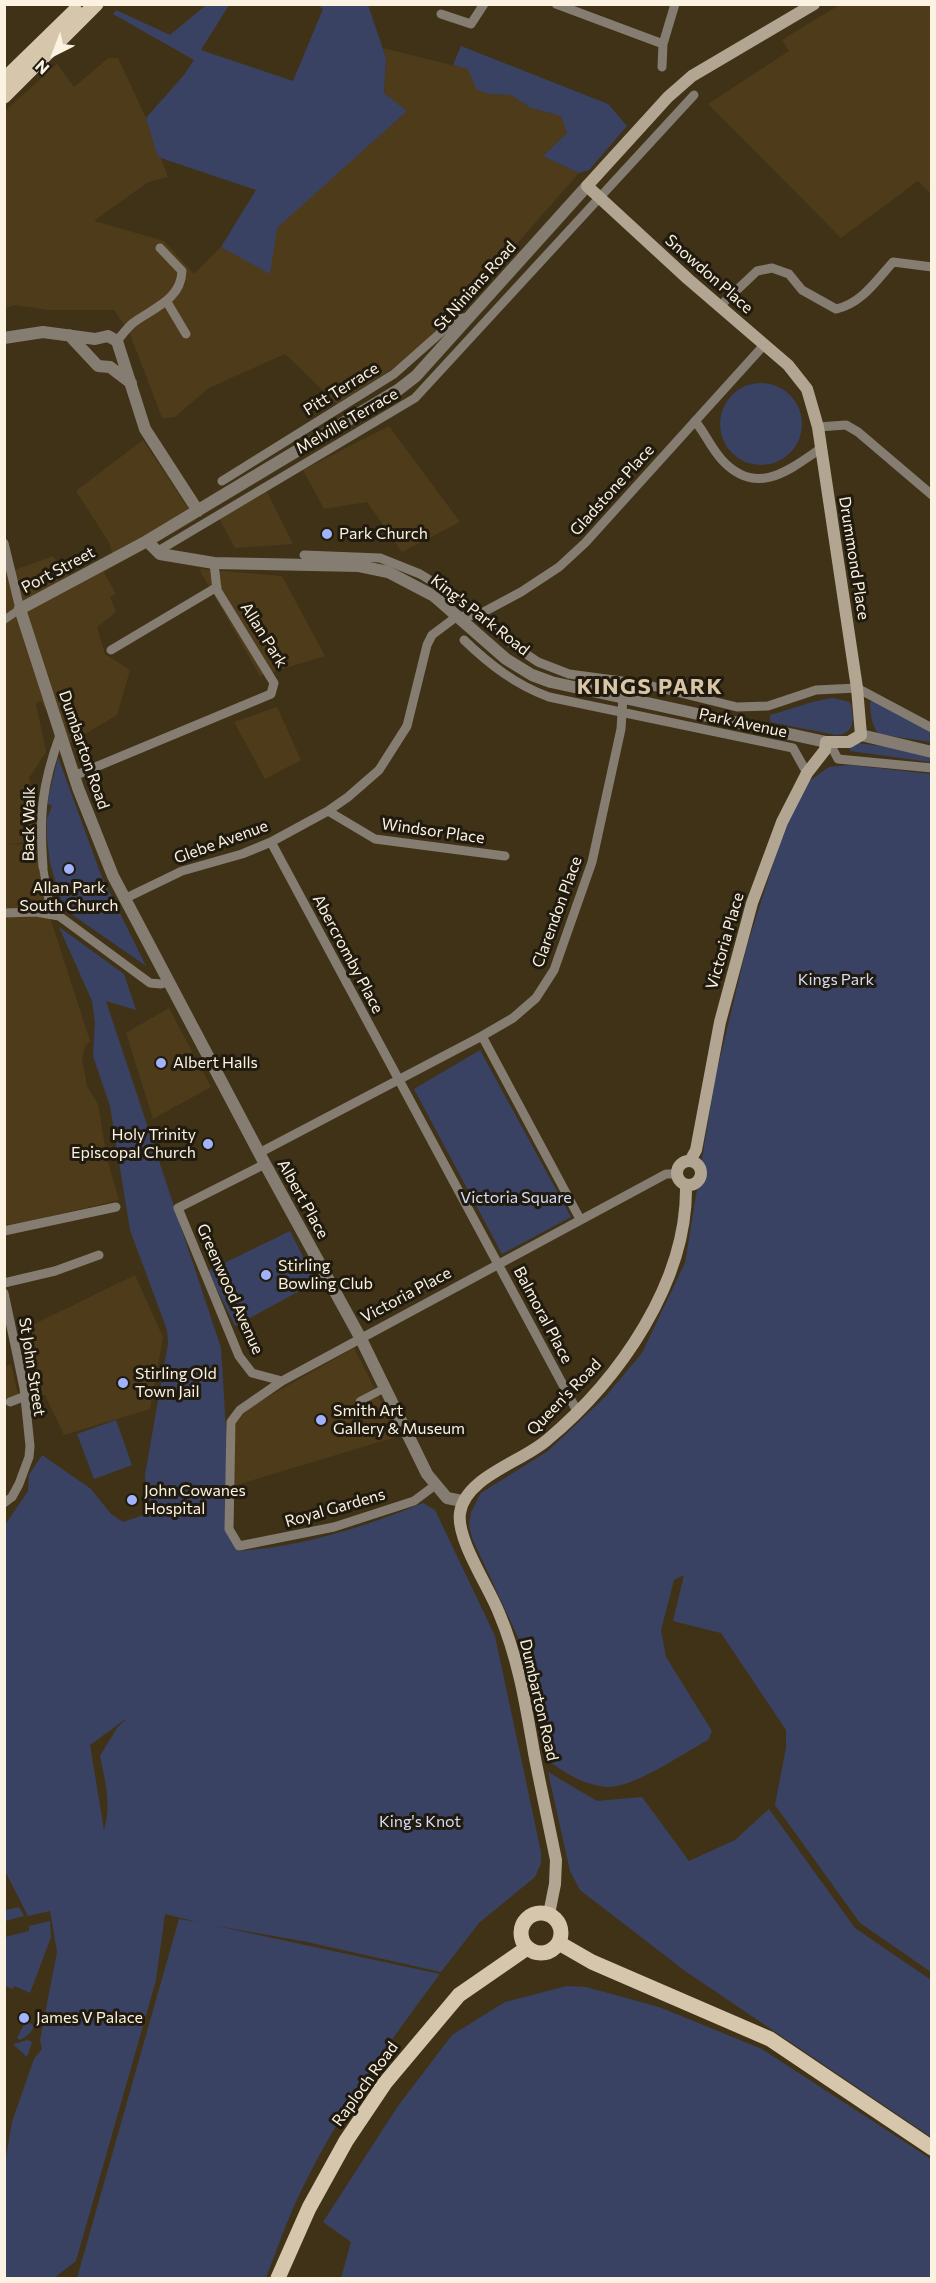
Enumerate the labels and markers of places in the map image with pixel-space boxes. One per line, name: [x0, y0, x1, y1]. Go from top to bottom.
place label: Park Church: [339, 524, 428, 544]
marker: Park Church: [320, 527, 334, 541]
marker: Allan Park South Church: [62, 862, 76, 876]
place label: Allan Park South Church: [20, 878, 118, 916]
place label: Albert Halls: [173, 1053, 258, 1073]
marker: Albert Halls: [154, 1056, 168, 1070]
place label: Holy Trinity Episcopal Church: [71, 1125, 196, 1163]
marker: Holy Trinity Episcopal Church: [201, 1137, 215, 1151]
place label: Stirling Bowling Club: [278, 1256, 373, 1294]
marker: Stirling Bowling Club: [259, 1268, 273, 1282]
place label: Stirling Old Town Jail: [135, 1364, 217, 1402]
marker: Stirling Old Town Jail: [116, 1376, 130, 1390]
place label: Smith Art Gallery & Museum: [333, 1401, 465, 1439]
marker: Smith Art Gallery & Museum: [314, 1413, 328, 1427]
place label: John Cowanes Hospital: [144, 1481, 246, 1519]
marker: John Cowanes Hospital: [125, 1493, 139, 1507]
place label: James V Palace: [36, 2008, 143, 2028]
marker: James V Palace: [17, 2011, 31, 2025]

